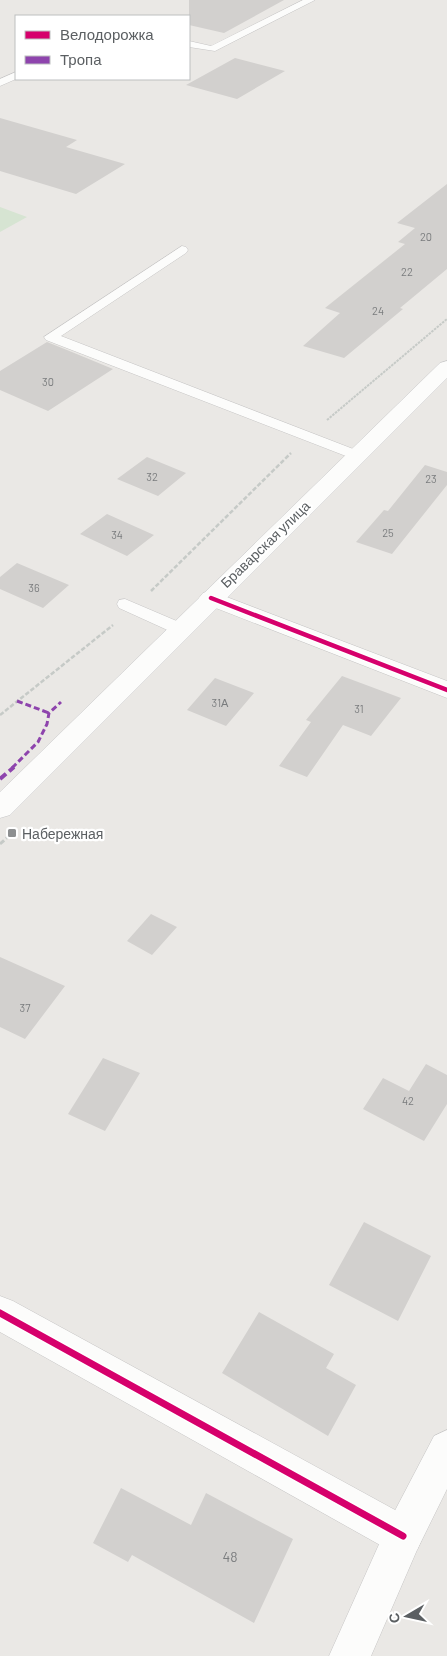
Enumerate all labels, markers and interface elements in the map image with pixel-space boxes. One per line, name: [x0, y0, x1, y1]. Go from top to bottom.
legend: [15, 15, 190, 80]
text: Велодорожка: [60, 25, 154, 43]
text: Тропа: [60, 50, 102, 68]
house number: 20: [420, 230, 432, 243]
house number: 22: [401, 265, 413, 278]
house number: 24: [372, 304, 384, 317]
house number: 30: [42, 375, 54, 388]
house number: 32: [146, 470, 158, 483]
house number: 23: [425, 472, 437, 485]
street label: Браварская улица: [217, 497, 313, 591]
house number: 25: [382, 526, 394, 539]
house number: 34: [111, 528, 123, 541]
house number: 36: [28, 581, 40, 594]
house number: 31А: [212, 696, 229, 709]
house number: 31: [354, 702, 364, 715]
place label: Набережная: [22, 825, 103, 842]
marker: Набережная: [6, 827, 18, 839]
house number: 37: [20, 1001, 30, 1014]
house number: 42: [402, 1094, 414, 1107]
house number: 48: [222, 1548, 238, 1565]
north arrow: [382, 1591, 432, 1641]
text: С: [384, 1612, 403, 1624]

